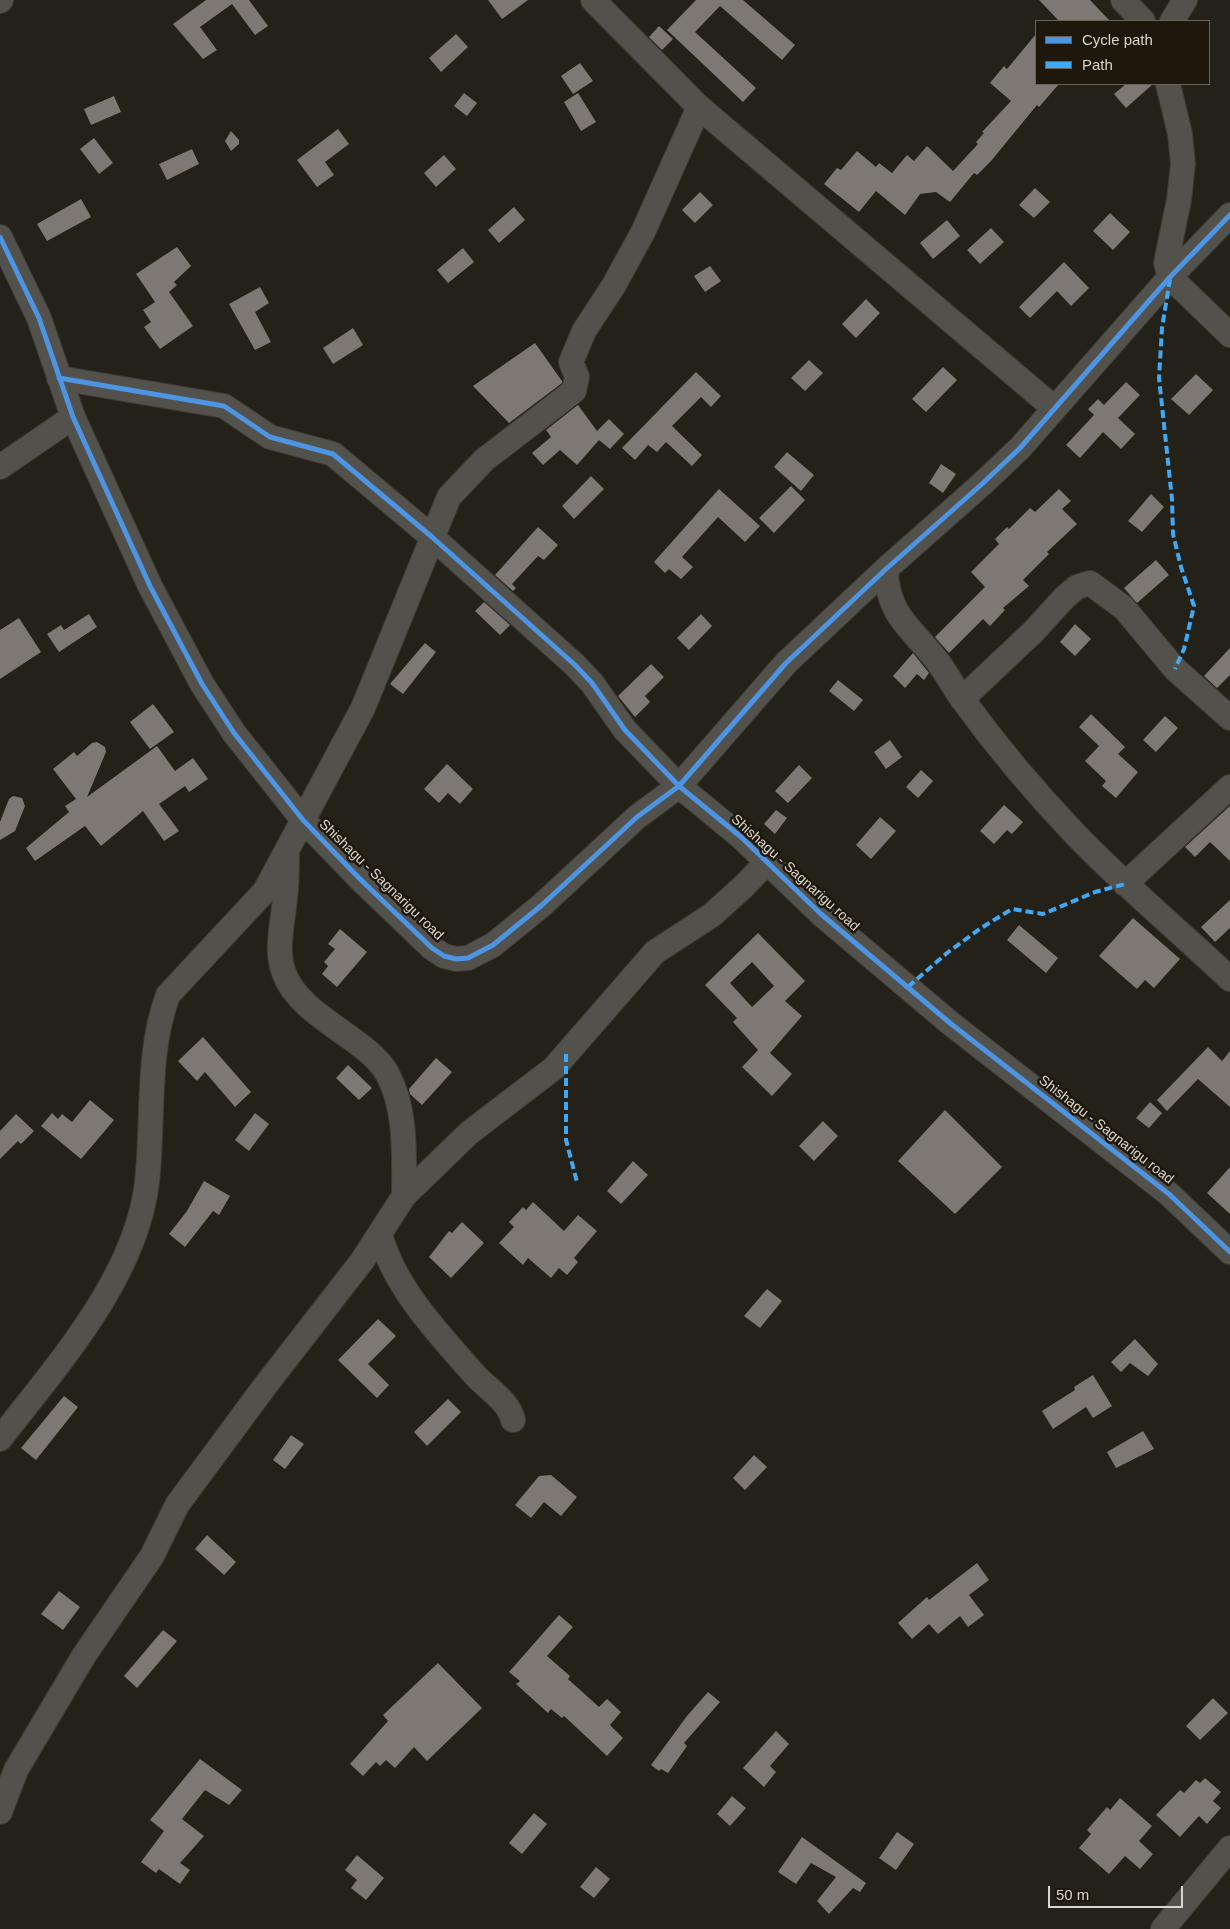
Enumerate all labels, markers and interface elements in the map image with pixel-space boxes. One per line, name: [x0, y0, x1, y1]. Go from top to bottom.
legend: [1035, 20, 1210, 85]
text: Cycle path: [1082, 31, 1153, 48]
text: Path: [1082, 56, 1113, 73]
street label: Shishagu - Sagnarigu road: [727, 811, 863, 935]
street label: Shishagu - Sagnarigu road: [315, 816, 447, 944]
street label: Shishagu - Sagnarigu road: [1035, 1072, 1177, 1188]
scale bar: [1050, 1876, 1185, 1908]
text: 50 m: [1056, 1886, 1089, 1903]

